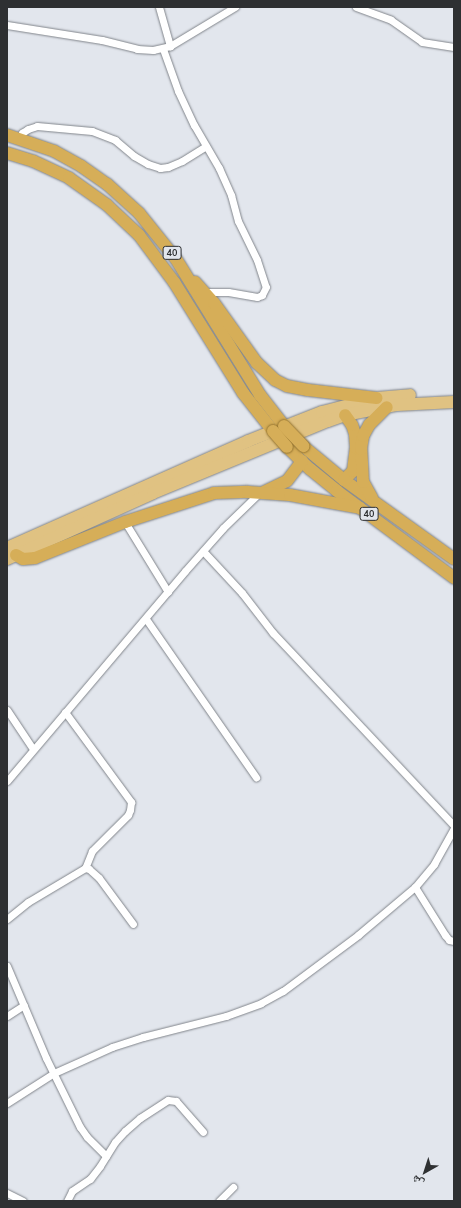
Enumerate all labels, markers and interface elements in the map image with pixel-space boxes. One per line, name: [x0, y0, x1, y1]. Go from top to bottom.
road number: 40: [162, 246, 182, 260]
road number: 40: [359, 507, 379, 521]
north arrow: [405, 1152, 445, 1192]
text: ش: [409, 1172, 426, 1190]

